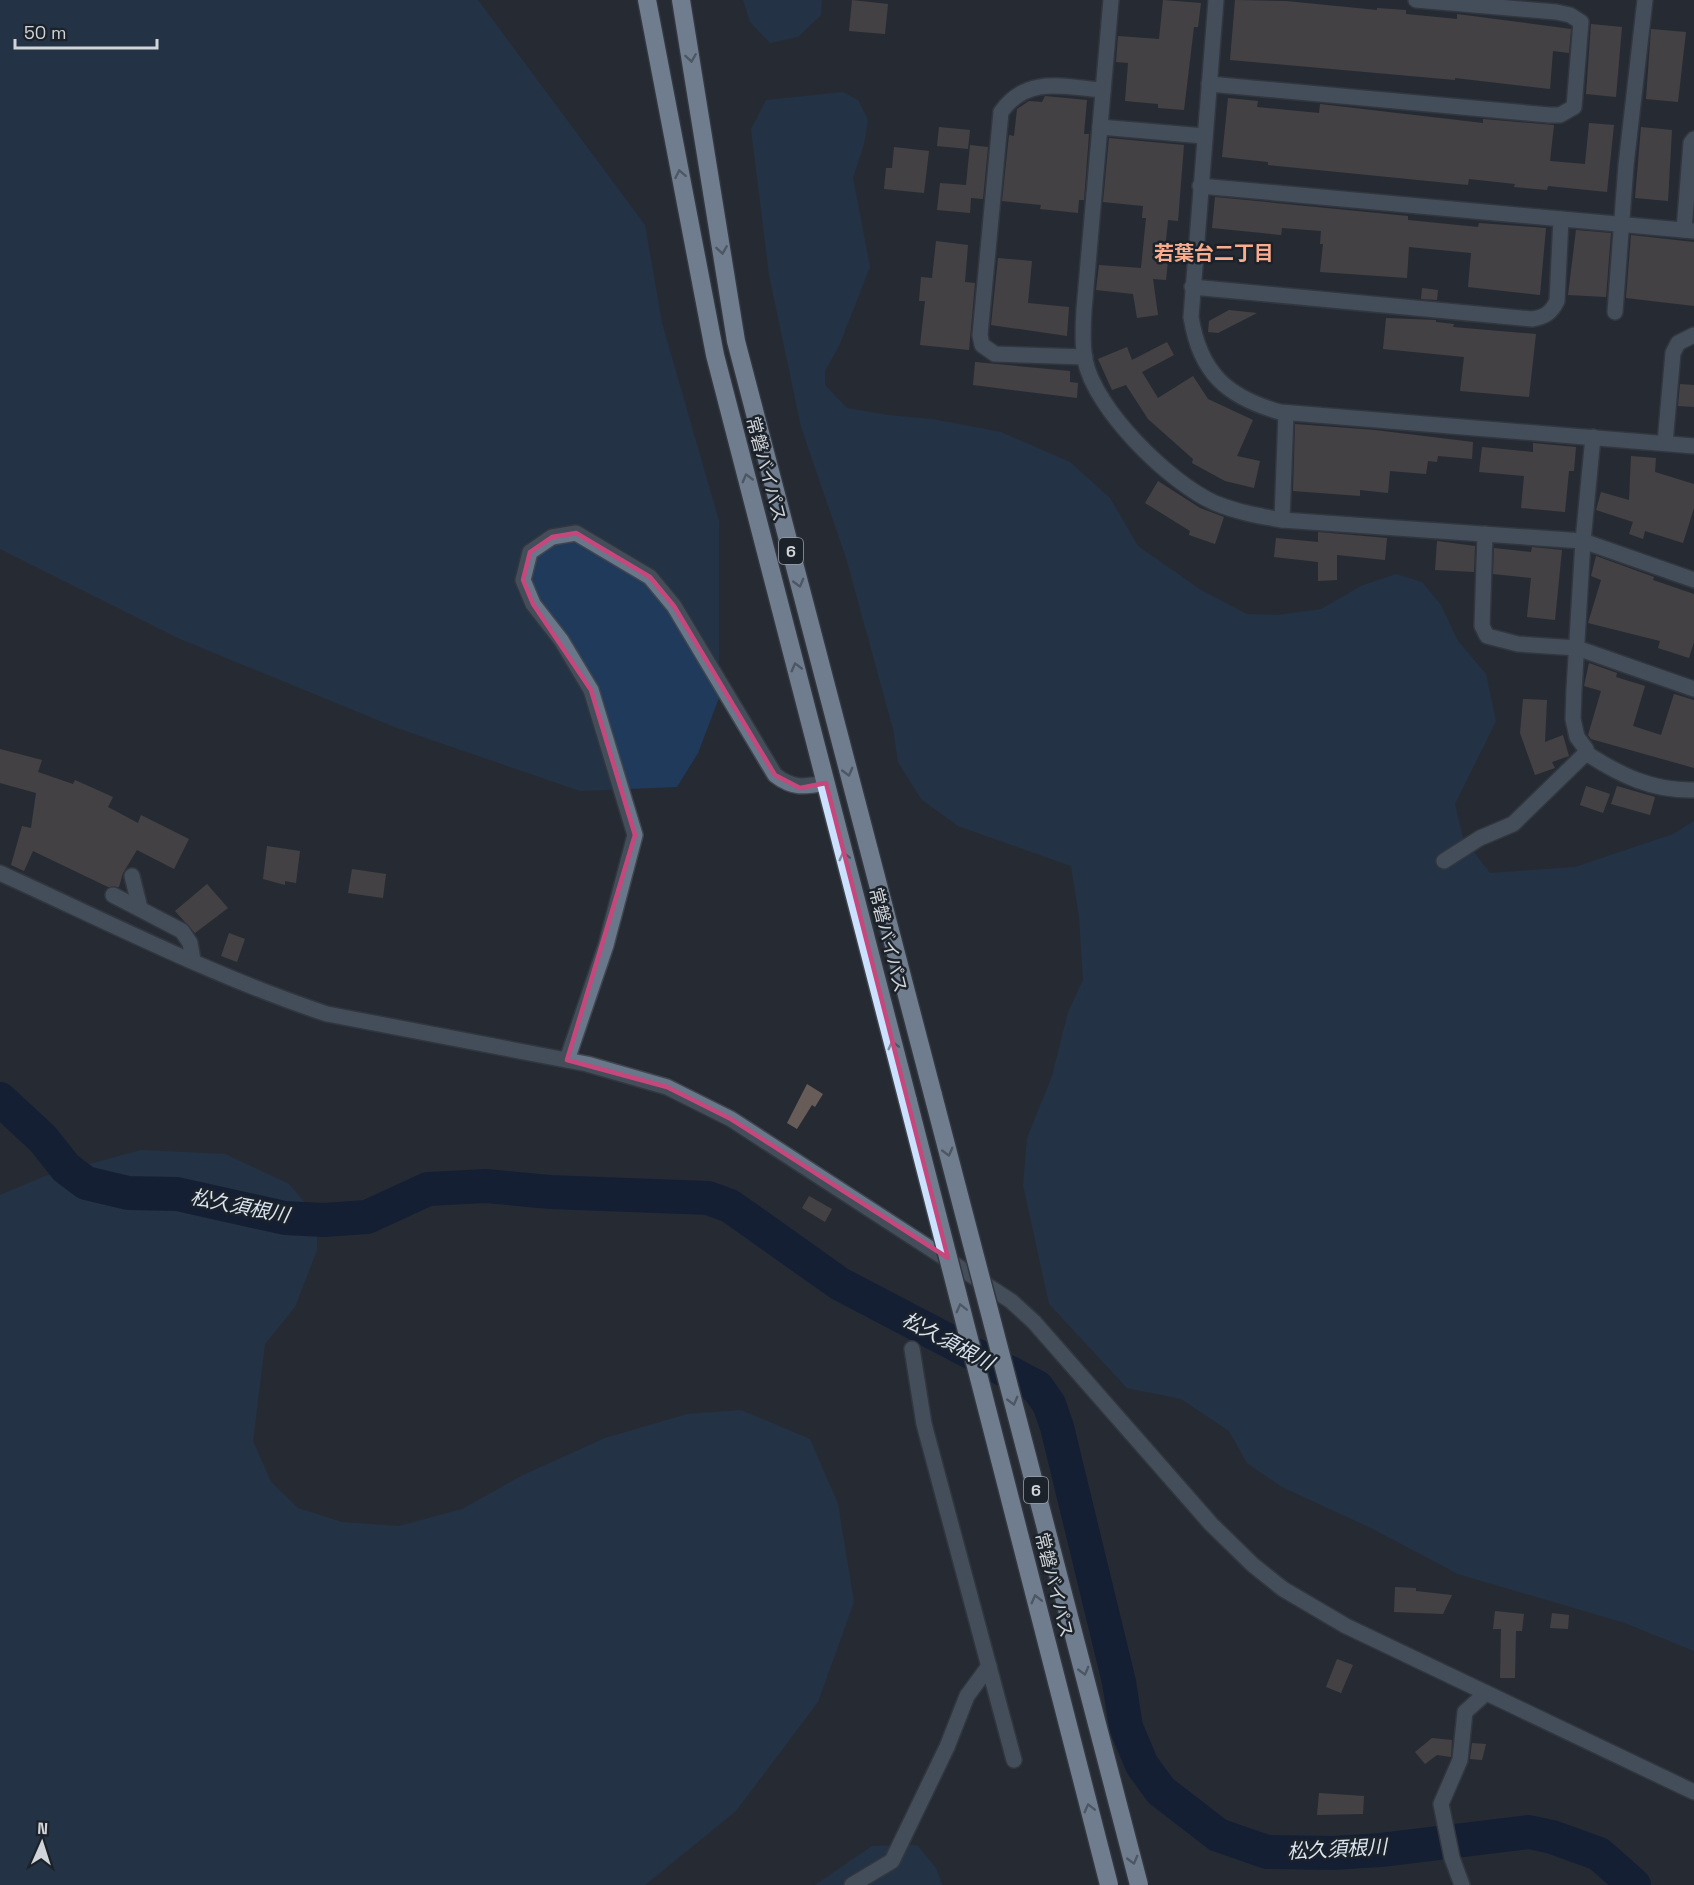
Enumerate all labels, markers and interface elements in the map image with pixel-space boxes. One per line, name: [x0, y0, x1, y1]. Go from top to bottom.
scale bar: [15, 12, 158, 50]
text: 50 m: [24, 21, 66, 44]
one-way arrow: [684, 53, 696, 62]
one-way arrow: [674, 169, 687, 179]
district label: 若葉台二丁目: [1154, 240, 1274, 266]
one-way arrow: [715, 246, 727, 255]
street label: 常磐バイパス: [741, 414, 792, 524]
one-way arrow: [742, 474, 754, 484]
road number: 6: [779, 538, 803, 564]
one-way arrow: [792, 578, 805, 588]
one-way arrow: [790, 662, 803, 672]
one-way arrow: [841, 767, 854, 777]
one-way arrow: [839, 851, 852, 861]
street label: 常磐バイパス: [864, 885, 913, 995]
one-way arrow: [888, 1040, 901, 1050]
one-way arrow: [940, 1147, 953, 1157]
water label: 松久須根川: [188, 1184, 294, 1229]
one-way arrow: [956, 1303, 968, 1314]
water label: 松久須根川: [898, 1306, 1000, 1377]
one-way arrow: [1006, 1396, 1018, 1406]
road number: 6: [1024, 1477, 1048, 1503]
street label: 常磐バイパス: [1030, 1530, 1079, 1640]
one-way arrow: [1030, 1594, 1043, 1604]
one-way arrow: [1076, 1666, 1089, 1676]
one-way arrow: [1084, 1803, 1097, 1813]
north arrow: [12, 1813, 72, 1873]
text: N: [37, 1818, 49, 1839]
water label: 松久須根川: [1286, 1833, 1390, 1865]
one-way arrow: [1126, 1854, 1138, 1865]

